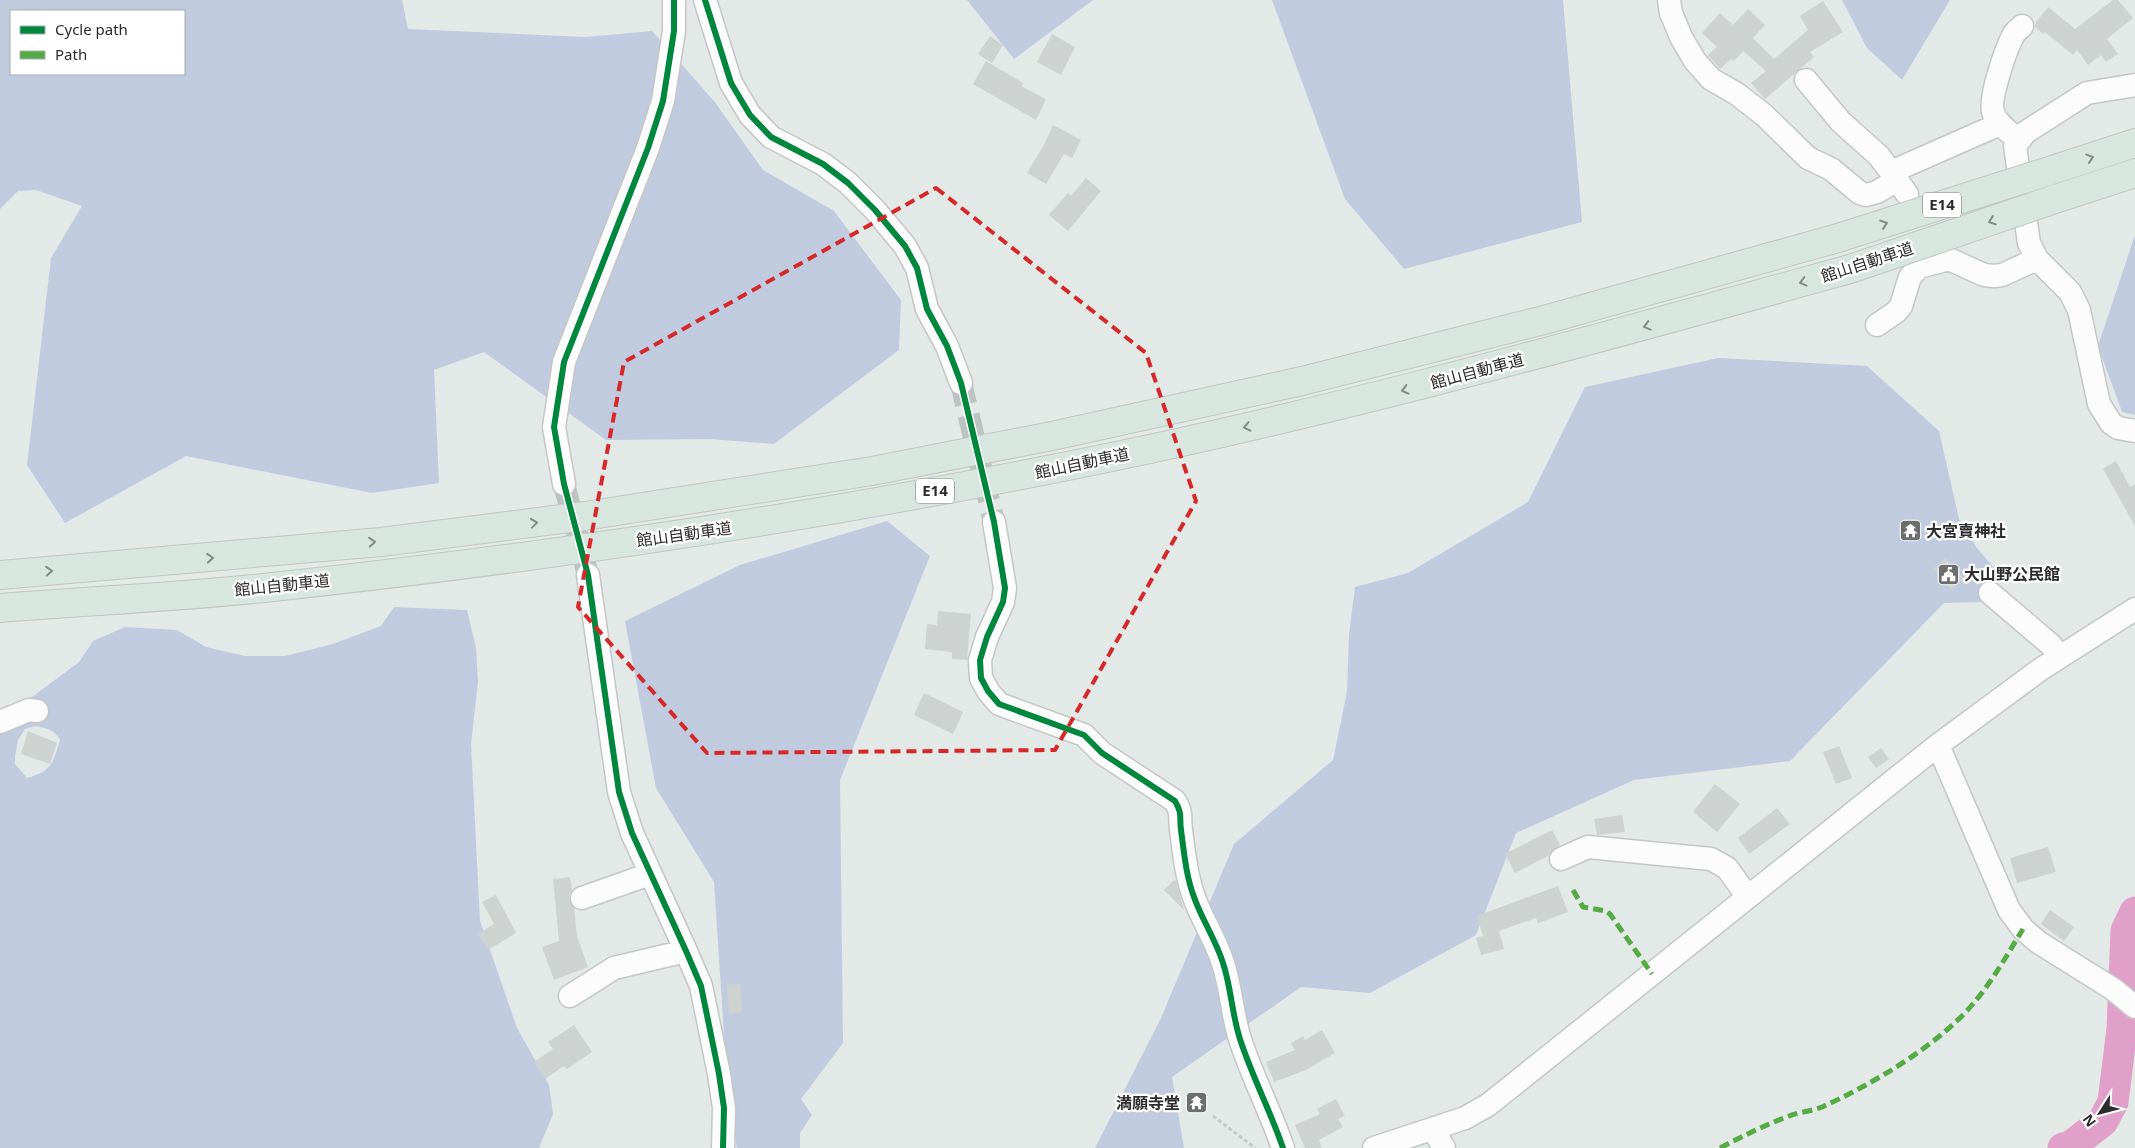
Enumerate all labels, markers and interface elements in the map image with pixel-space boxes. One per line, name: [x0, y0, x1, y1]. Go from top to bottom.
legend: [10, 10, 185, 75]
text: Cycle path: [55, 19, 128, 39]
text: Path: [55, 44, 87, 64]
one-way arrow: [2086, 153, 2094, 163]
road number: E14: [1923, 192, 1961, 218]
one-way arrow: [1988, 215, 1997, 225]
one-way arrow: [1880, 219, 1888, 229]
street label: 館山自動車道: [1818, 237, 1916, 287]
one-way arrow: [1800, 277, 1808, 287]
one-way arrow: [1643, 320, 1651, 330]
street label: 館山自動車道: [1428, 348, 1526, 394]
one-way arrow: [1401, 384, 1409, 394]
one-way arrow: [1242, 421, 1251, 432]
street label: 館山自動車道: [1033, 442, 1131, 484]
road number: E14: [916, 478, 954, 504]
street label: 館山自動車道: [635, 516, 733, 552]
one-way arrow: [529, 518, 538, 528]
temple icon: 大宮賣神社: [1898, 519, 1922, 543]
place label: 大宮賣神社: [1926, 520, 2006, 542]
one-way arrow: [369, 537, 377, 548]
one-way arrow: [207, 552, 215, 563]
public building icon: 大山野公民館: [1936, 562, 1960, 586]
place label: 大山野公民館: [1964, 563, 2060, 585]
one-way arrow: [45, 566, 53, 577]
street label: 館山自動車道: [233, 569, 331, 601]
north arrow: [2075, 1088, 2125, 1138]
temple icon: 満願寺堂: [1184, 1091, 1208, 1115]
place label: 満願寺堂: [1116, 1092, 1180, 1114]
text: N: [2078, 1111, 2100, 1131]

